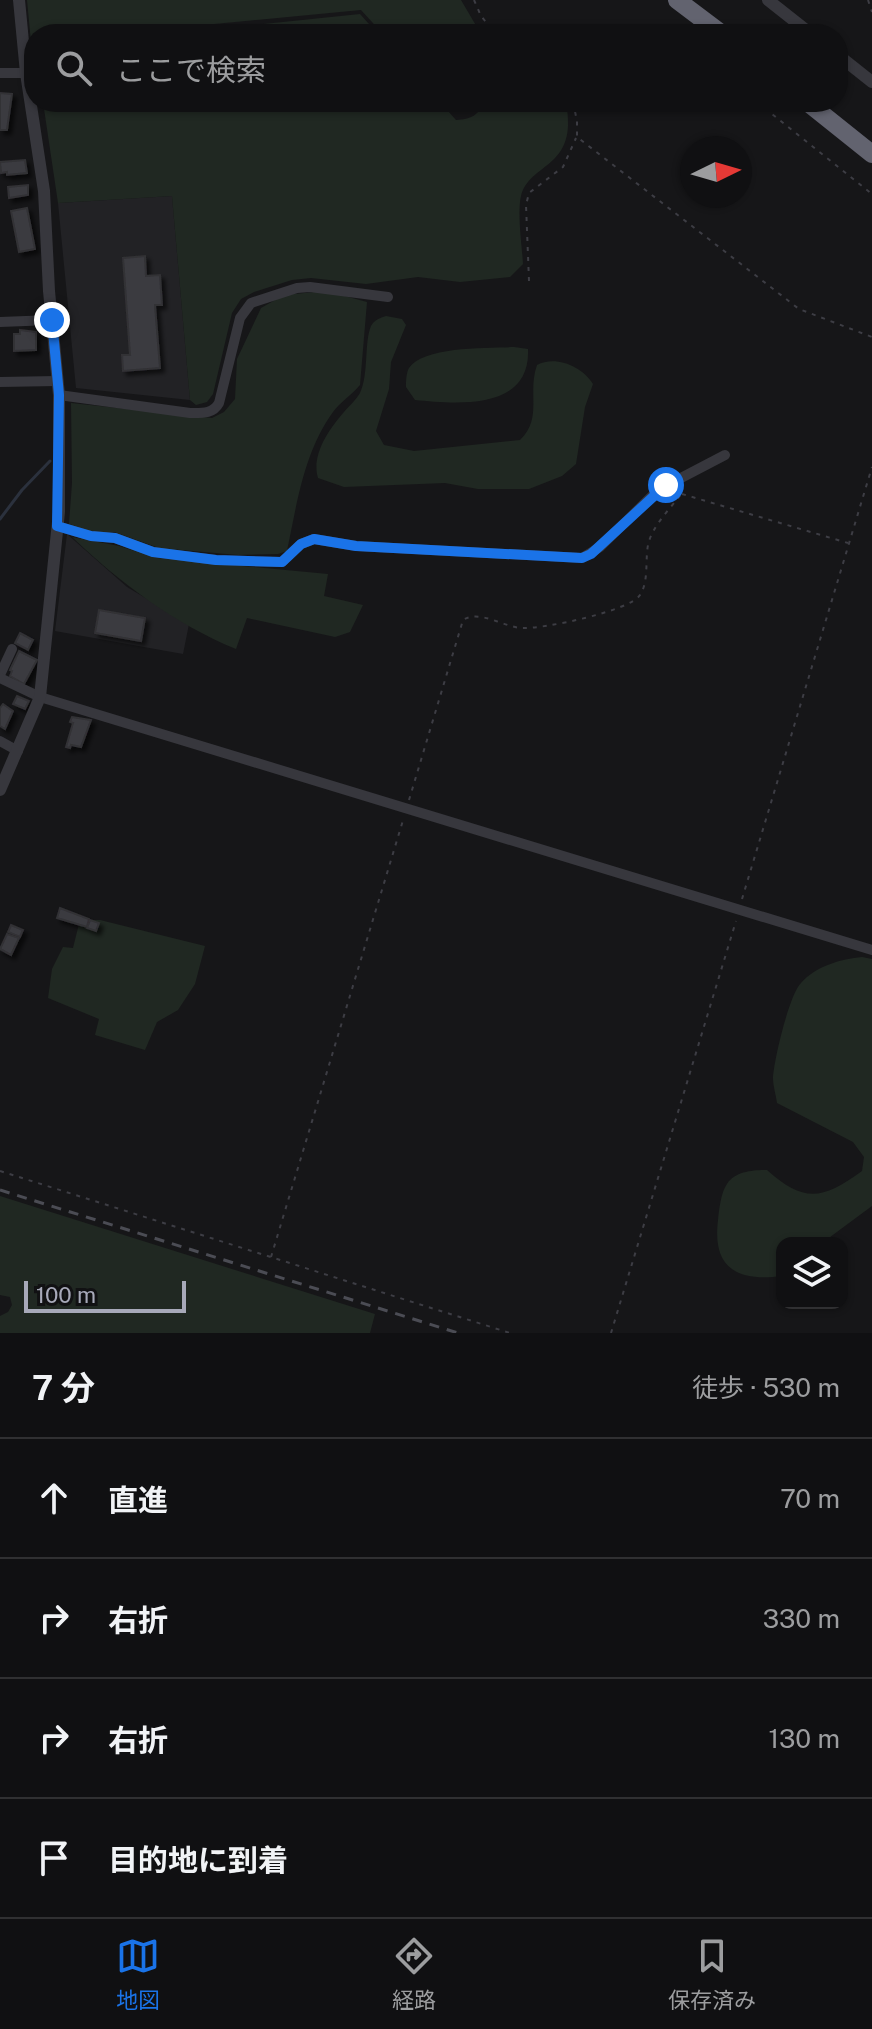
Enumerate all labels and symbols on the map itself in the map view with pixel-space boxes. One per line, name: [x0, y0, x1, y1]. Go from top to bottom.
north arrow: [680, 136, 752, 208]
route end: [34, 302, 70, 338]
route start: [648, 467, 684, 503]
scale bar: [24, 1277, 186, 1313]

